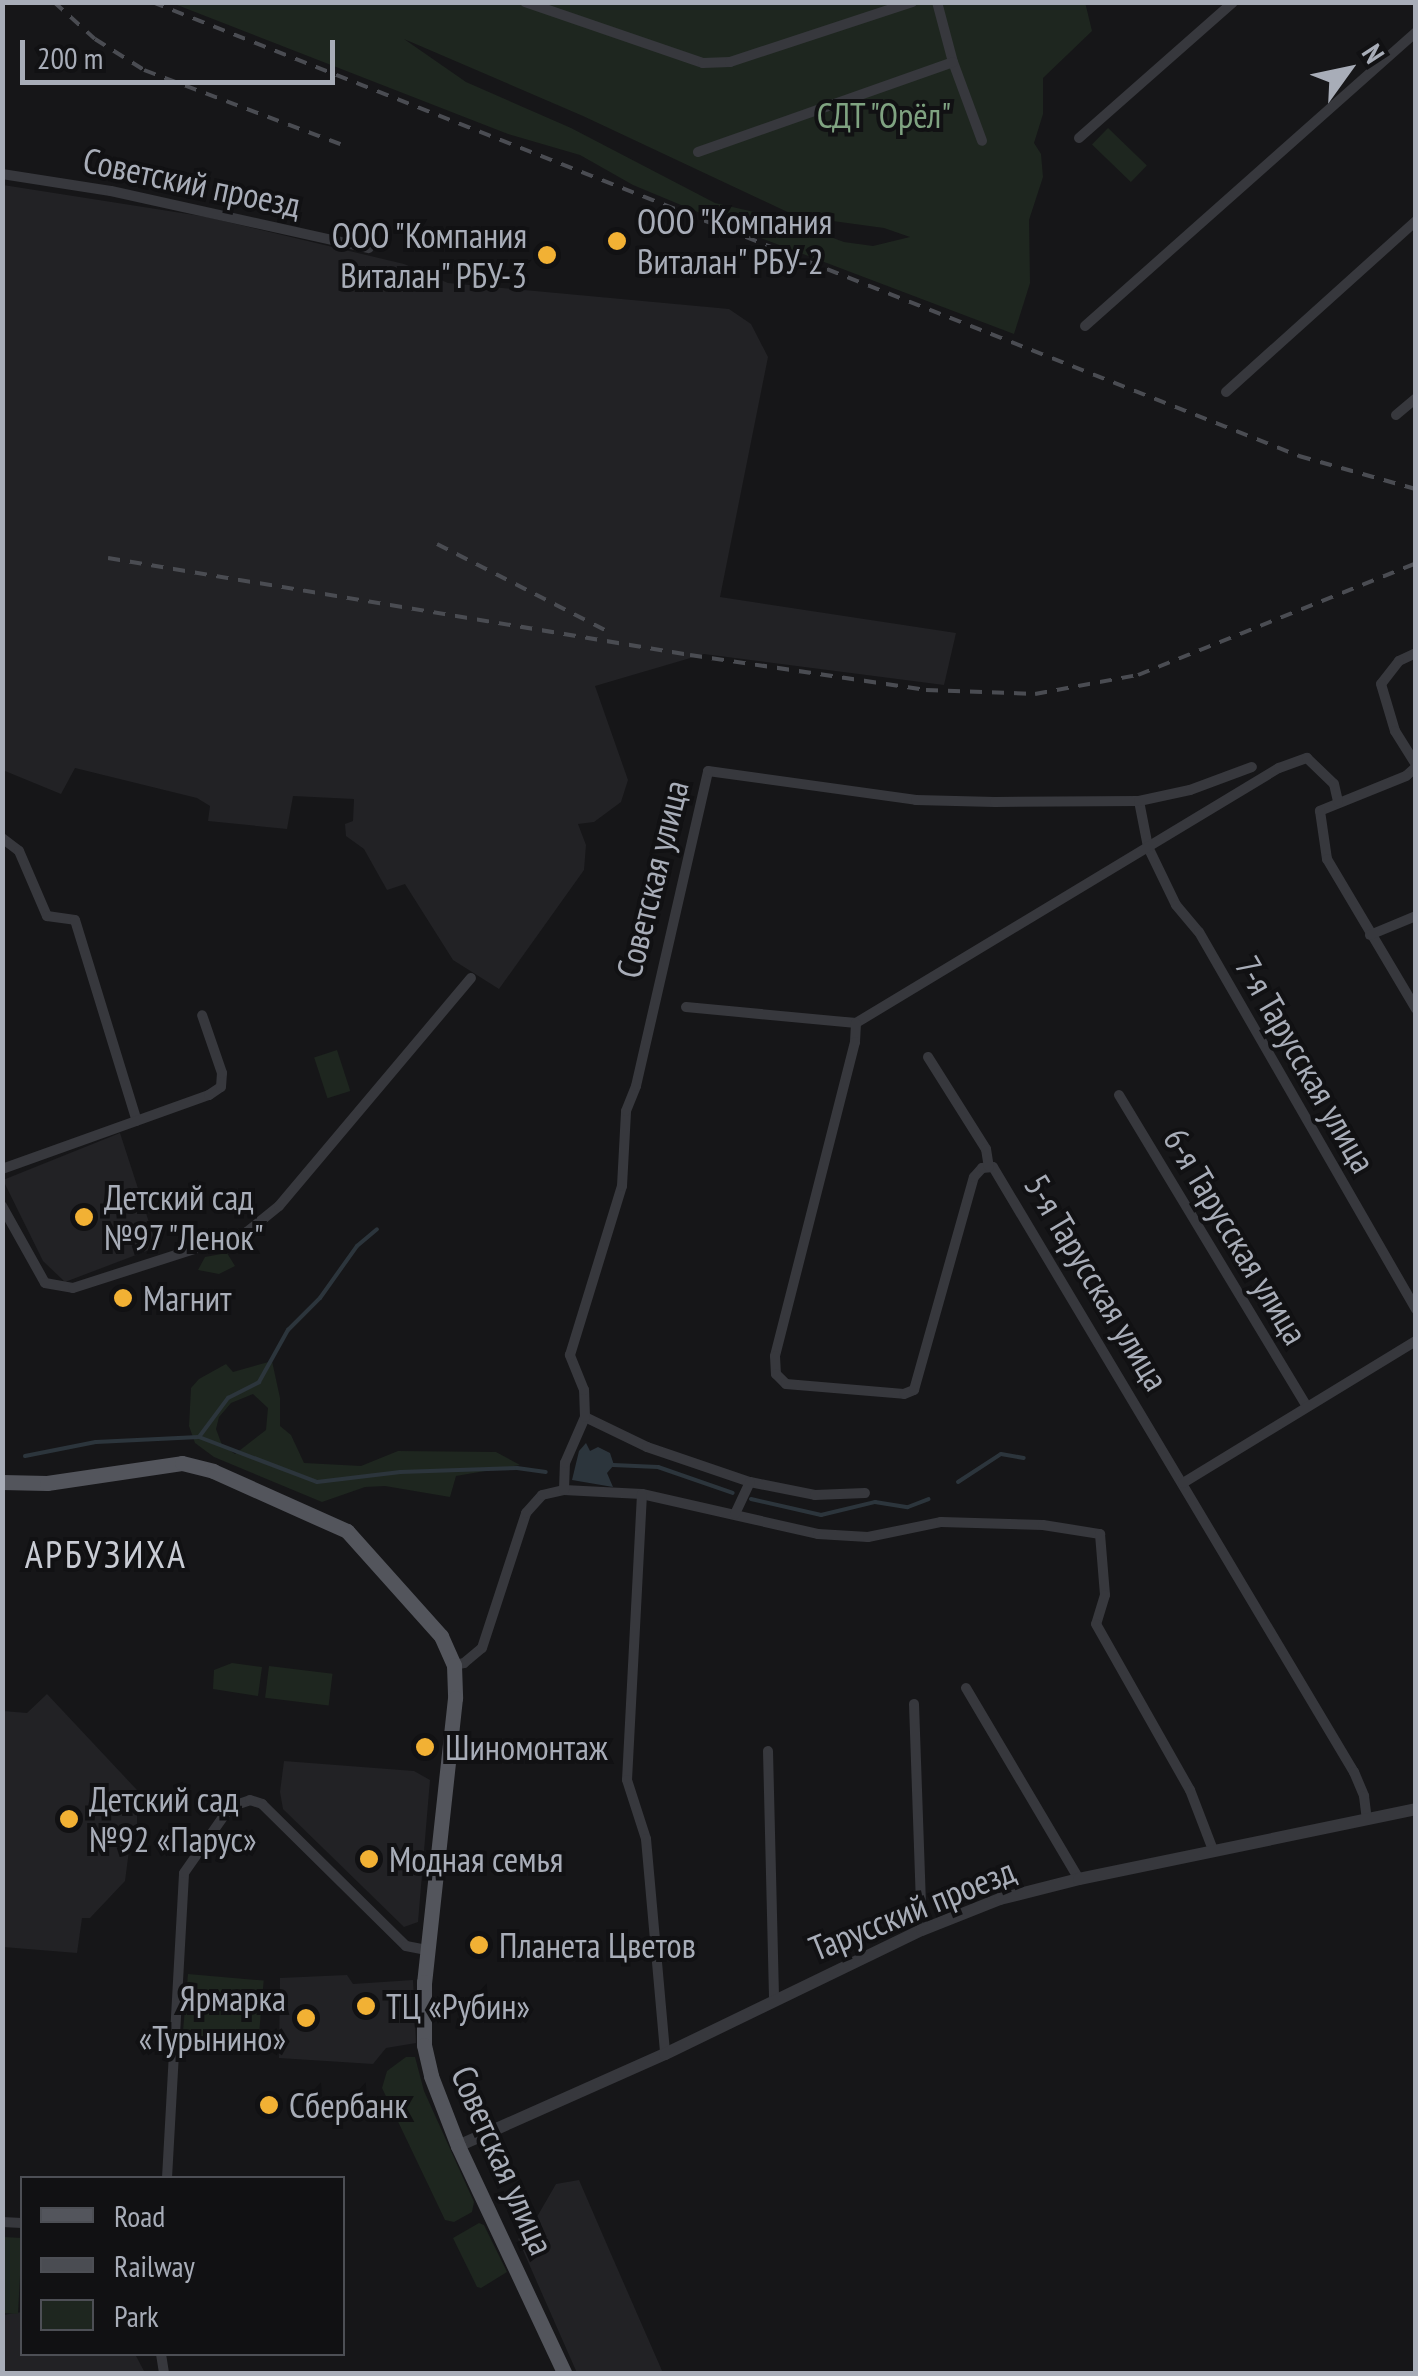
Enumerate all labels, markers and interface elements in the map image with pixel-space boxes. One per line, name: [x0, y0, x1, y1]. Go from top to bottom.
scale bar: [25, 20, 340, 82]
north arrow: [1298, 20, 1398, 120]
text: N: [1354, 37, 1393, 70]
text: 200 m: [37, 38, 103, 77]
park label: СДТ "Орёл": [815, 94, 953, 136]
street label: Советский проезд: [79, 138, 305, 226]
place label: ООО "Компания Виталан" РБУ-2: [637, 200, 834, 282]
place label: ООО "Компания Виталан" РБУ-3: [330, 214, 527, 296]
marker: ООО "Компания Виталан" РБУ-2: [606, 230, 628, 252]
marker: ООО "Компания Виталан" РБУ-3: [536, 244, 558, 266]
street label: Советская улица: [607, 776, 697, 982]
street label: 7-я Тарусская улица: [1227, 948, 1385, 1180]
street label: 6-я Тарусская улица: [1155, 1120, 1317, 1352]
street label: 5-я Тарусская улица: [1016, 1166, 1178, 1398]
place label: Детский сад №97 "Ленок": [104, 1176, 267, 1258]
marker: Детский сад №97 "Ленок": [73, 1206, 95, 1228]
place label: Магнит: [143, 1277, 231, 1319]
marker: Магнит: [112, 1287, 134, 1309]
district label: АРБУЗИХА: [25, 1531, 187, 1577]
place label: Шиномонтаж: [445, 1726, 608, 1768]
marker: Шиномонтаж: [414, 1736, 436, 1758]
place label: Детский сад №92 «Парус»: [89, 1778, 257, 1860]
marker: Детский сад №92 «Парус»: [58, 1808, 80, 1830]
place label: Модная семья: [389, 1838, 563, 1880]
marker: Модная семья: [358, 1848, 380, 1870]
street label: Тарусский проезд: [803, 1849, 1021, 1969]
place label: Планета Цветов: [499, 1924, 696, 1966]
marker: Планета Цветов: [468, 1934, 490, 1956]
place label: Ярмарка «Турынино»: [139, 1977, 286, 2059]
place label: ТЦ «Рубин»: [386, 1985, 530, 2027]
marker: ТЦ «Рубин»: [355, 1995, 377, 2017]
marker: Ярмарка «Турынино»: [295, 2007, 317, 2029]
street label: Советская улица: [443, 2059, 563, 2261]
place label: Сбербанк: [289, 2084, 408, 2126]
marker: Сбербанк: [258, 2094, 280, 2116]
legend: [20, 2176, 345, 2356]
text: Road: [114, 2196, 165, 2235]
text: Railway: [114, 2246, 195, 2285]
text: Park: [114, 2296, 159, 2335]

